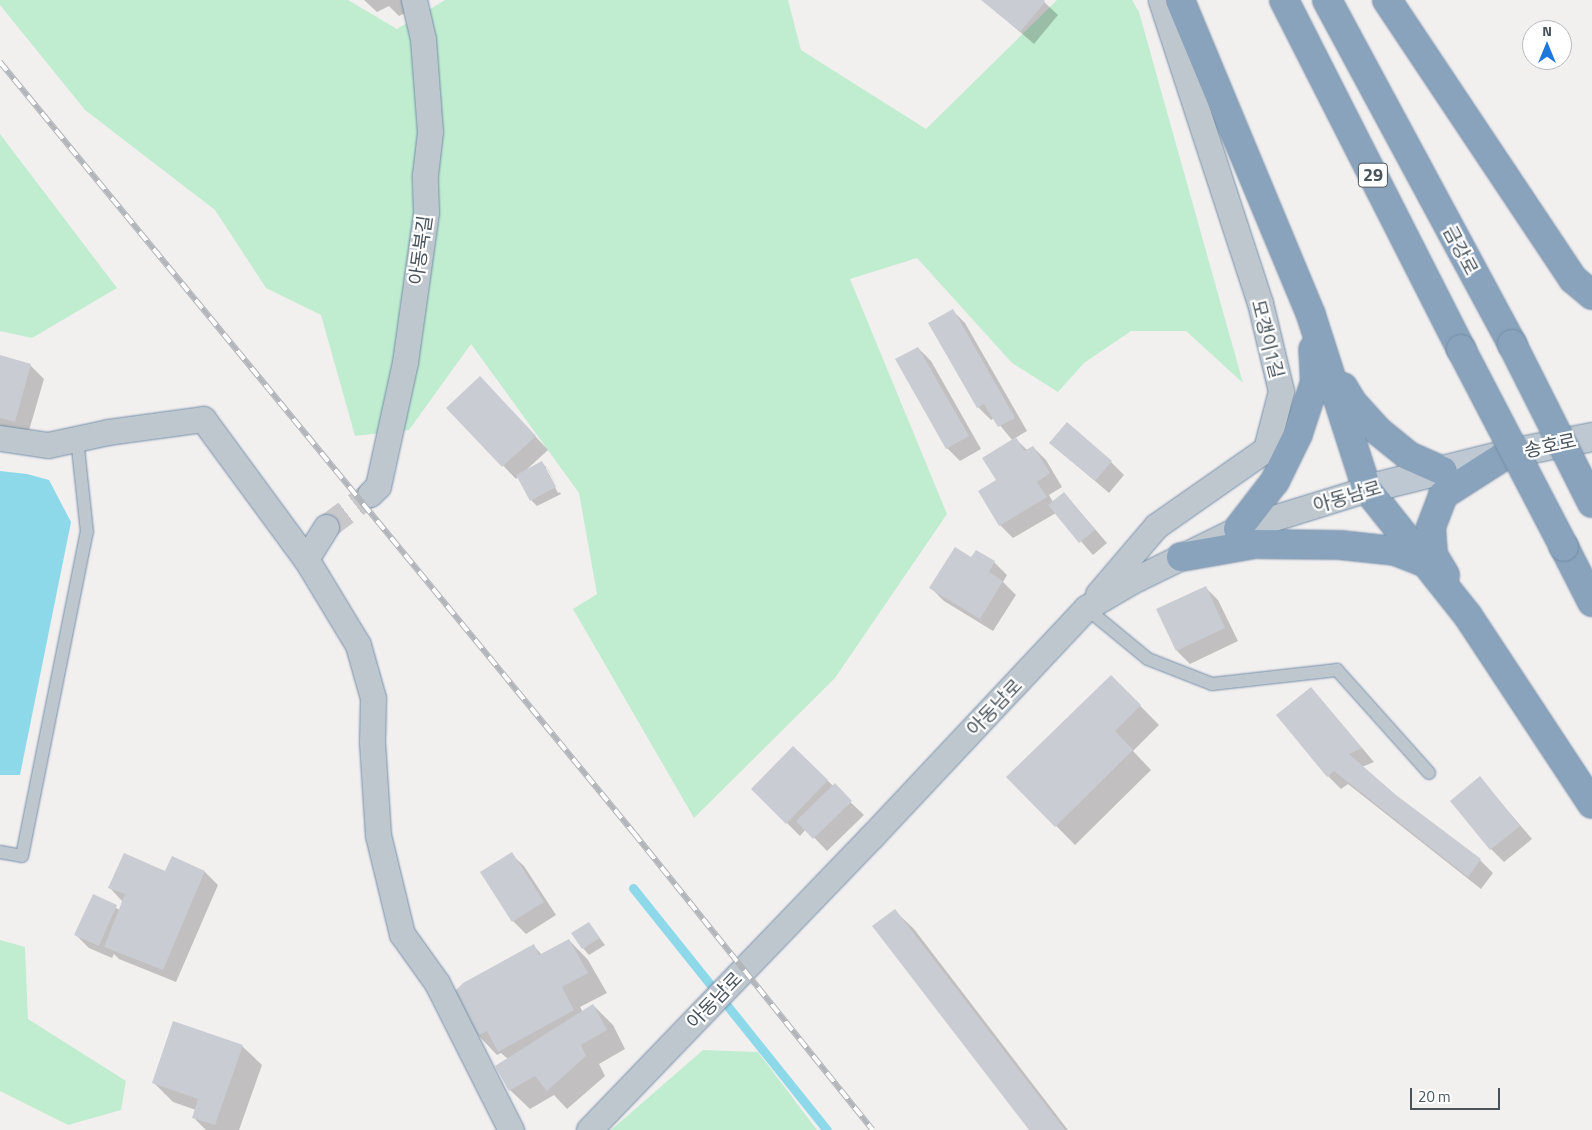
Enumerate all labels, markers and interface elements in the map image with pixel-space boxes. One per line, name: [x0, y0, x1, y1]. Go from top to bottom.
north arrow: [1522, 20, 1572, 70]
text: N: [1542, 20, 1552, 41]
road number: 29: [1357, 160, 1389, 190]
street label: 아동북길: [404, 214, 436, 286]
street label: 금강로: [1439, 221, 1483, 279]
street label: 모갱이1길: [1247, 297, 1289, 381]
street label: 송호로: [1522, 428, 1578, 462]
street label: 아동남로: [1310, 475, 1384, 517]
street label: 아동남로: [962, 674, 1026, 740]
street label: 아동남로: [682, 967, 746, 1033]
scale bar: [1412, 1078, 1502, 1110]
text: 20 m: [1418, 1085, 1451, 1108]

